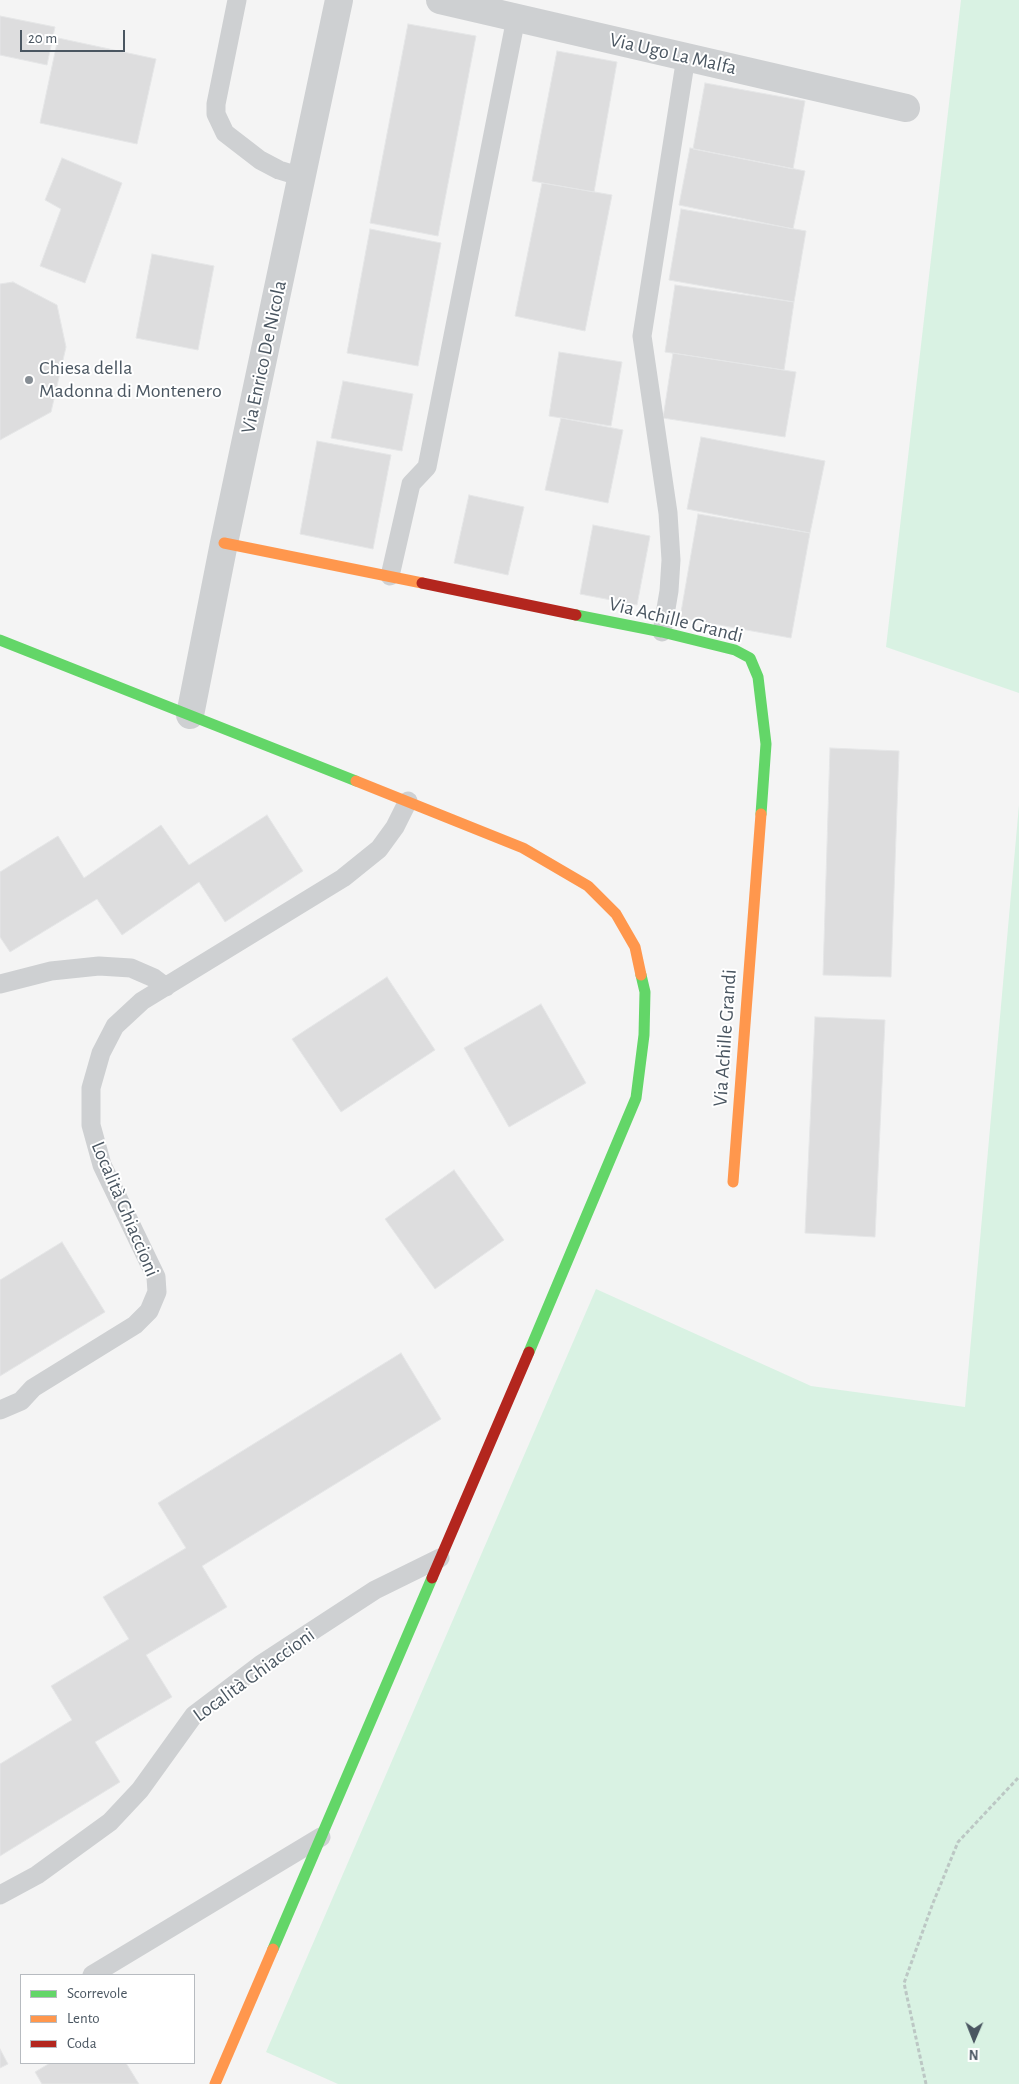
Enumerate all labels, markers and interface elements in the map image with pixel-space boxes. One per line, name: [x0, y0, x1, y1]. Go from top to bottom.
scale bar: [22, 20, 128, 52]
street label: Via Ugo La Malfa: [607, 28, 739, 80]
text: 20 m: [28, 31, 57, 46]
street label: Via Enrico De Nicola: [236, 278, 292, 436]
place label: Chiesa della Madonna di Montenero: [39, 356, 222, 403]
marker: Chiesa della Madonna di Montenero: [23, 374, 35, 386]
street label: Via Achille Grandi: [606, 592, 746, 648]
street label: Via Achille Grandi: [708, 969, 742, 1107]
street label: Località Ghiaccioni: [86, 1138, 164, 1280]
street label: Località Ghiaccioni: [188, 1623, 320, 1727]
legend: [20, 1974, 195, 2064]
text: Scorrevole: [67, 1986, 127, 2001]
text: Lento: [67, 2011, 100, 2026]
north arrow: [949, 2014, 999, 2064]
text: Coda: [67, 2036, 97, 2051]
text: N: [969, 2047, 979, 2061]

